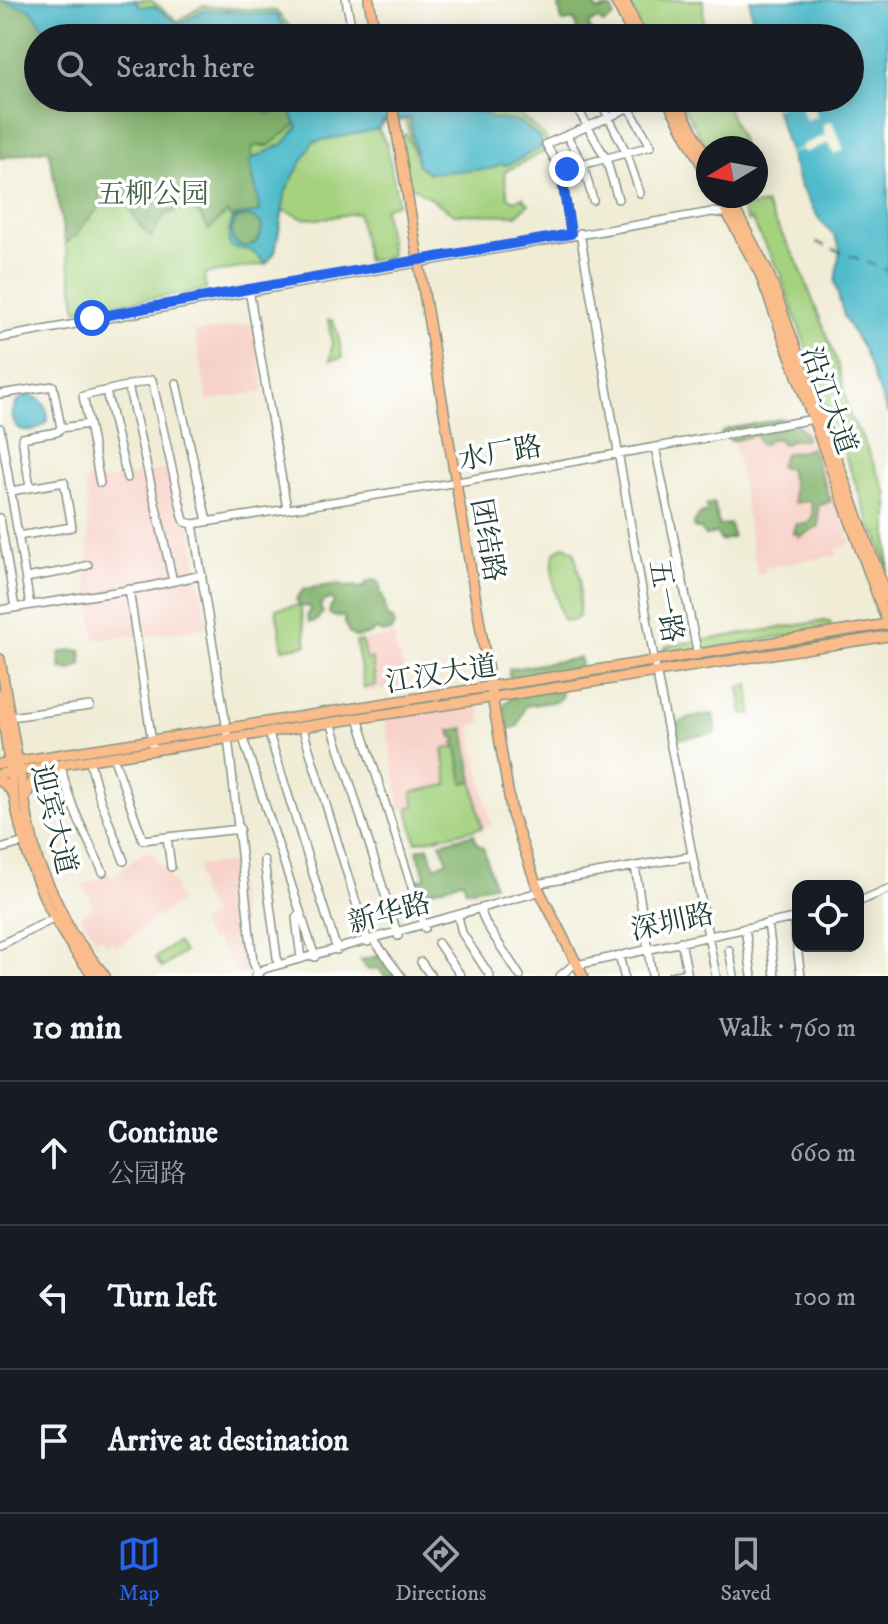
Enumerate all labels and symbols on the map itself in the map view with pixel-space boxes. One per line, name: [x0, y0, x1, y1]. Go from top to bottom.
north arrow: [696, 136, 768, 208]
route end: [549, 151, 585, 187]
park label: 五柳公园: [97, 177, 209, 212]
route start: [74, 300, 110, 336]
street label: 沿江大道: [793, 342, 864, 459]
street label: 水厂路: [456, 429, 545, 478]
street label: 团结路: [463, 496, 512, 585]
street label: 五一路: [641, 557, 690, 646]
street label: 江汉大道: [383, 648, 499, 701]
street label: 迎宾大道: [23, 761, 84, 878]
street label: 新华路: [344, 886, 434, 941]
street label: 深圳路: [628, 897, 717, 948]

